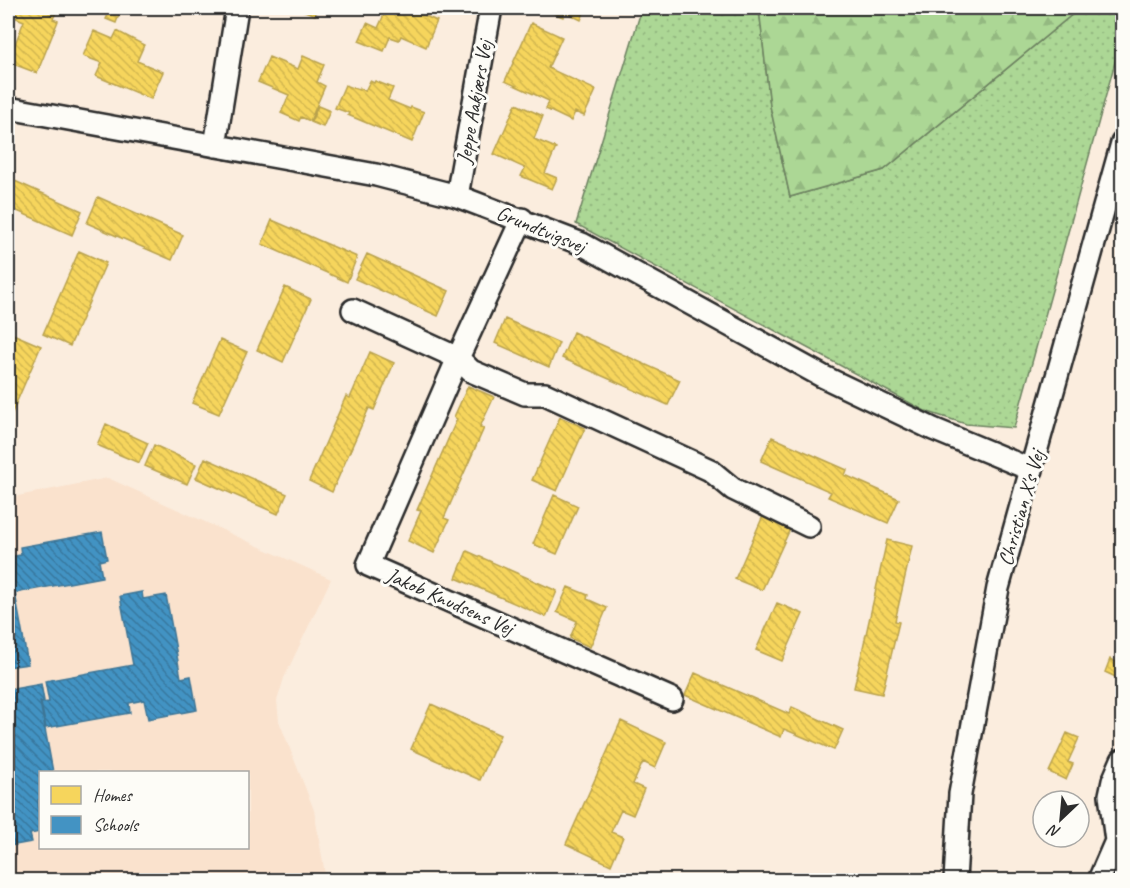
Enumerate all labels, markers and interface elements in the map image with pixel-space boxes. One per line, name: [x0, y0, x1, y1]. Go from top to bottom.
street label: Jeppe Aakjærs Vej: [450, 36, 498, 167]
street label: Grundtvigsvej: [493, 199, 592, 260]
street label: Christian X's Vej: [992, 445, 1051, 569]
street label: Jakob Knudsens Vej: [382, 561, 520, 642]
legend: [39, 771, 249, 849]
text: Homes: [93, 784, 133, 806]
north arrow: [1031, 789, 1091, 849]
text: Schools: [93, 814, 140, 836]
text: N: [1043, 819, 1064, 843]

